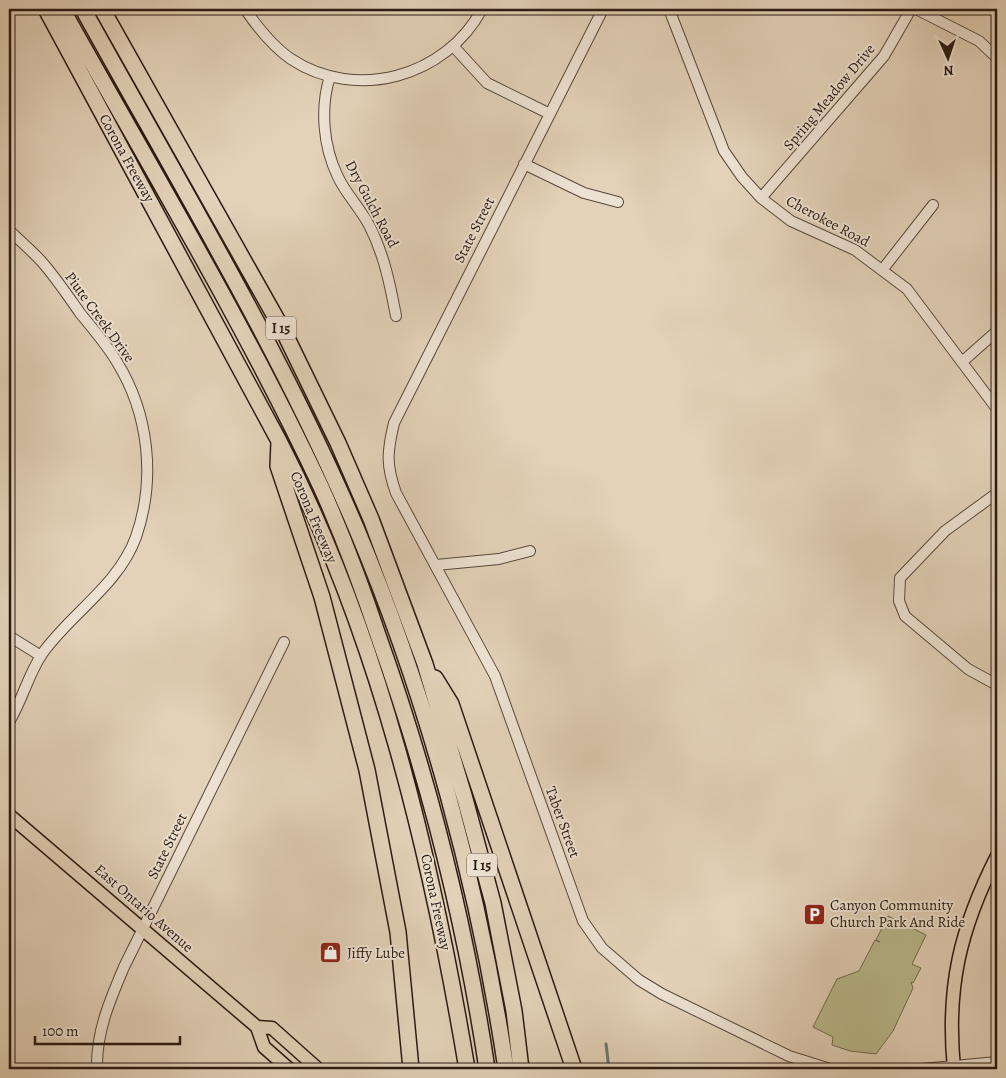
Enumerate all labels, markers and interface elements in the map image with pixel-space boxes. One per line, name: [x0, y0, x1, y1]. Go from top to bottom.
north arrow: [924, 32, 974, 82]
street label: Spring Meadow Drive: [779, 39, 880, 154]
text: N: [943, 61, 954, 80]
street label: Corona Freeway: [95, 110, 160, 206]
street label: Dry Gulch Road: [341, 157, 404, 252]
street label: Cherokee Road: [783, 191, 874, 252]
street label: State Street: [449, 194, 499, 266]
street label: Piute Creek Drive: [60, 268, 140, 367]
road number: I 15: [266, 316, 296, 339]
street label: Corona Freeway: [286, 468, 342, 566]
street label: Taber Street: [541, 784, 585, 860]
street label: State Street: [142, 809, 192, 882]
street label: Corona Freeway: [416, 852, 456, 952]
road number: I 15: [467, 854, 497, 876]
street label: East Ontario Avenue: [90, 859, 198, 957]
place label: Canyon Community Church Park And Ride: [830, 895, 966, 932]
parking icon: Canyon Community Church Park And Ride: [802, 902, 826, 926]
shop icon: Jiffy Lube: [319, 941, 343, 965]
place label: Jiffy Lube: [347, 943, 405, 963]
scale bar: [35, 1013, 180, 1045]
text: 100 m: [42, 1021, 79, 1041]

